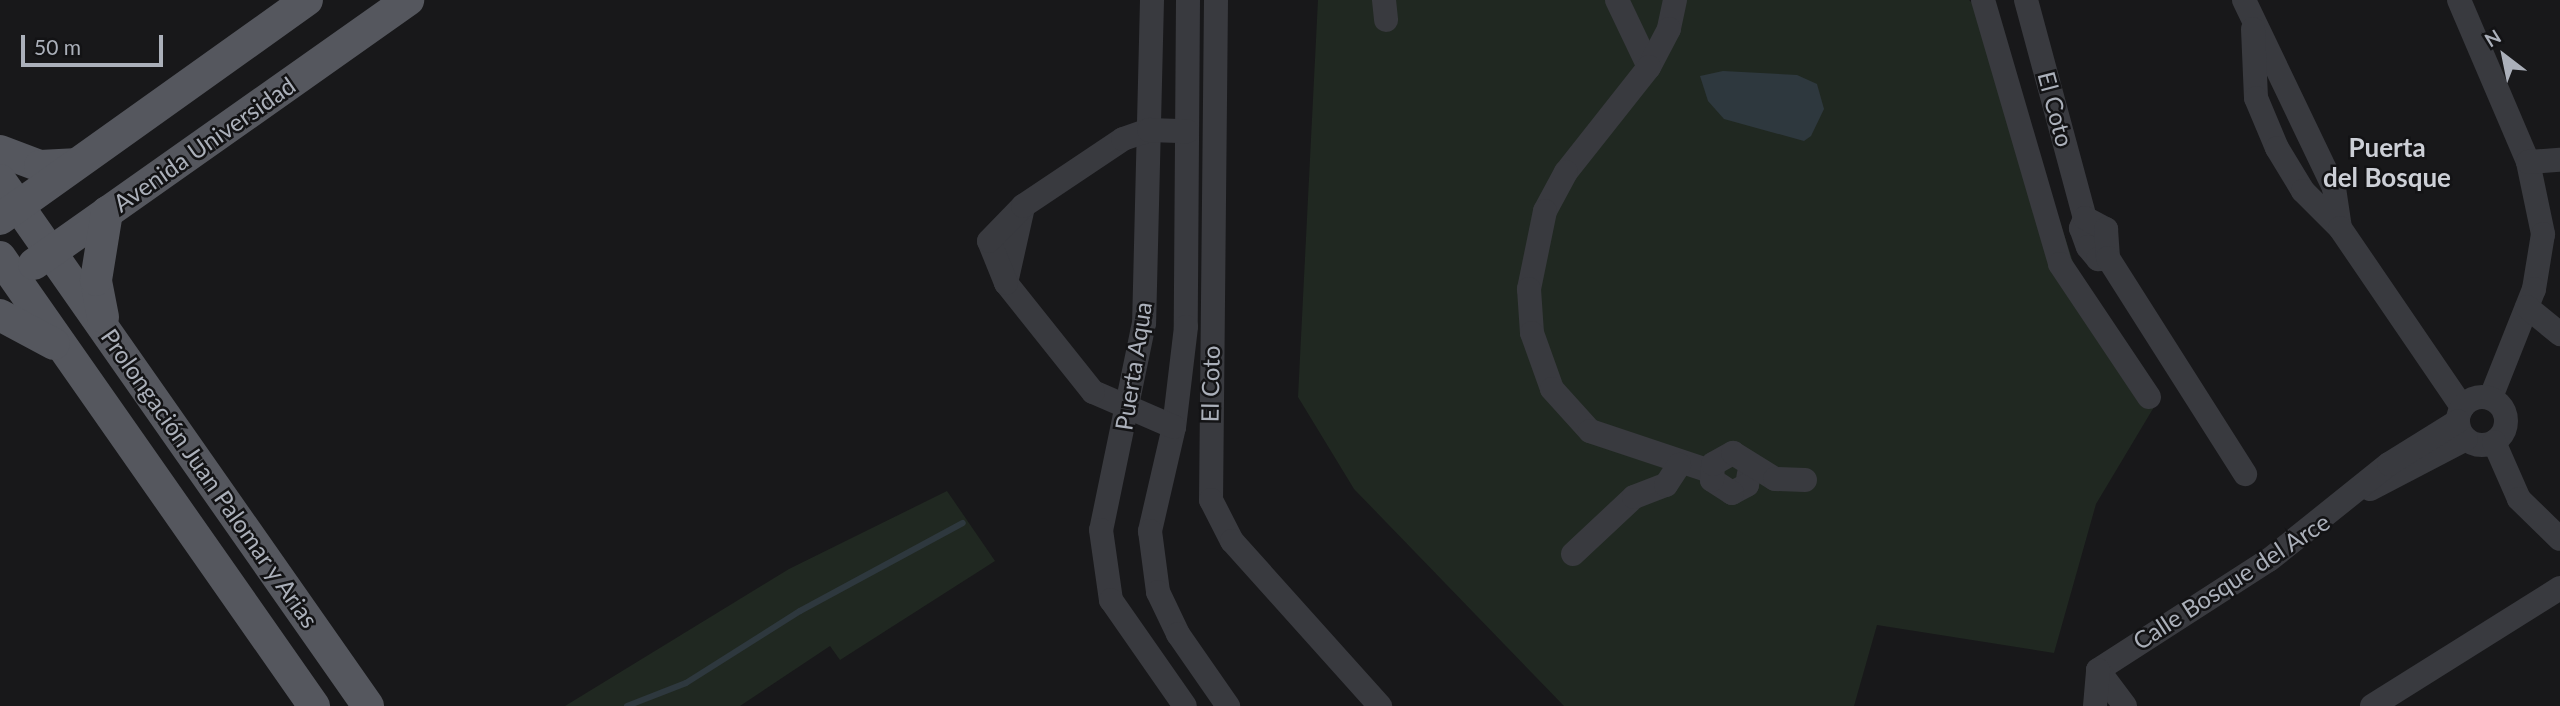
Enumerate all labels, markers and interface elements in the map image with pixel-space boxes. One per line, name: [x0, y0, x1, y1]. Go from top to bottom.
scale bar: [24, 21, 166, 65]
north arrow: [2469, 21, 2539, 91]
text: N: [2480, 24, 2505, 51]
text: 50 m: [34, 34, 81, 59]
street label: El Coto: [2032, 68, 2080, 150]
street label: Avenida Universidad: [107, 70, 301, 218]
district label: Puerta del Bosque: [2323, 132, 2451, 194]
street label: Puerta Aqua: [1109, 299, 1157, 433]
street label: Prolongación Juan Palomar y Arias: [95, 322, 325, 634]
street label: El Coto: [1195, 345, 1225, 423]
street label: Calle Bosque del Arce: [2127, 506, 2335, 656]

